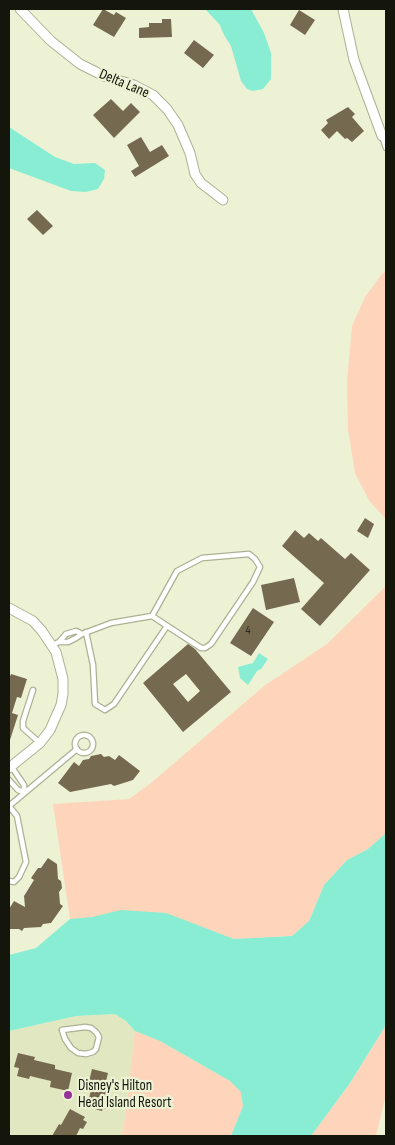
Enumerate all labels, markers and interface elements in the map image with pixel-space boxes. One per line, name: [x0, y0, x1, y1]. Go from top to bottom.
street label: Delta Lane: [96, 65, 152, 103]
house number: 4: [245, 624, 251, 638]
place label: Disney's Hilton Head Island Resort: [78, 1077, 172, 1112]
marker: Disney's Hilton Head Island Resort: [62, 1089, 74, 1101]

